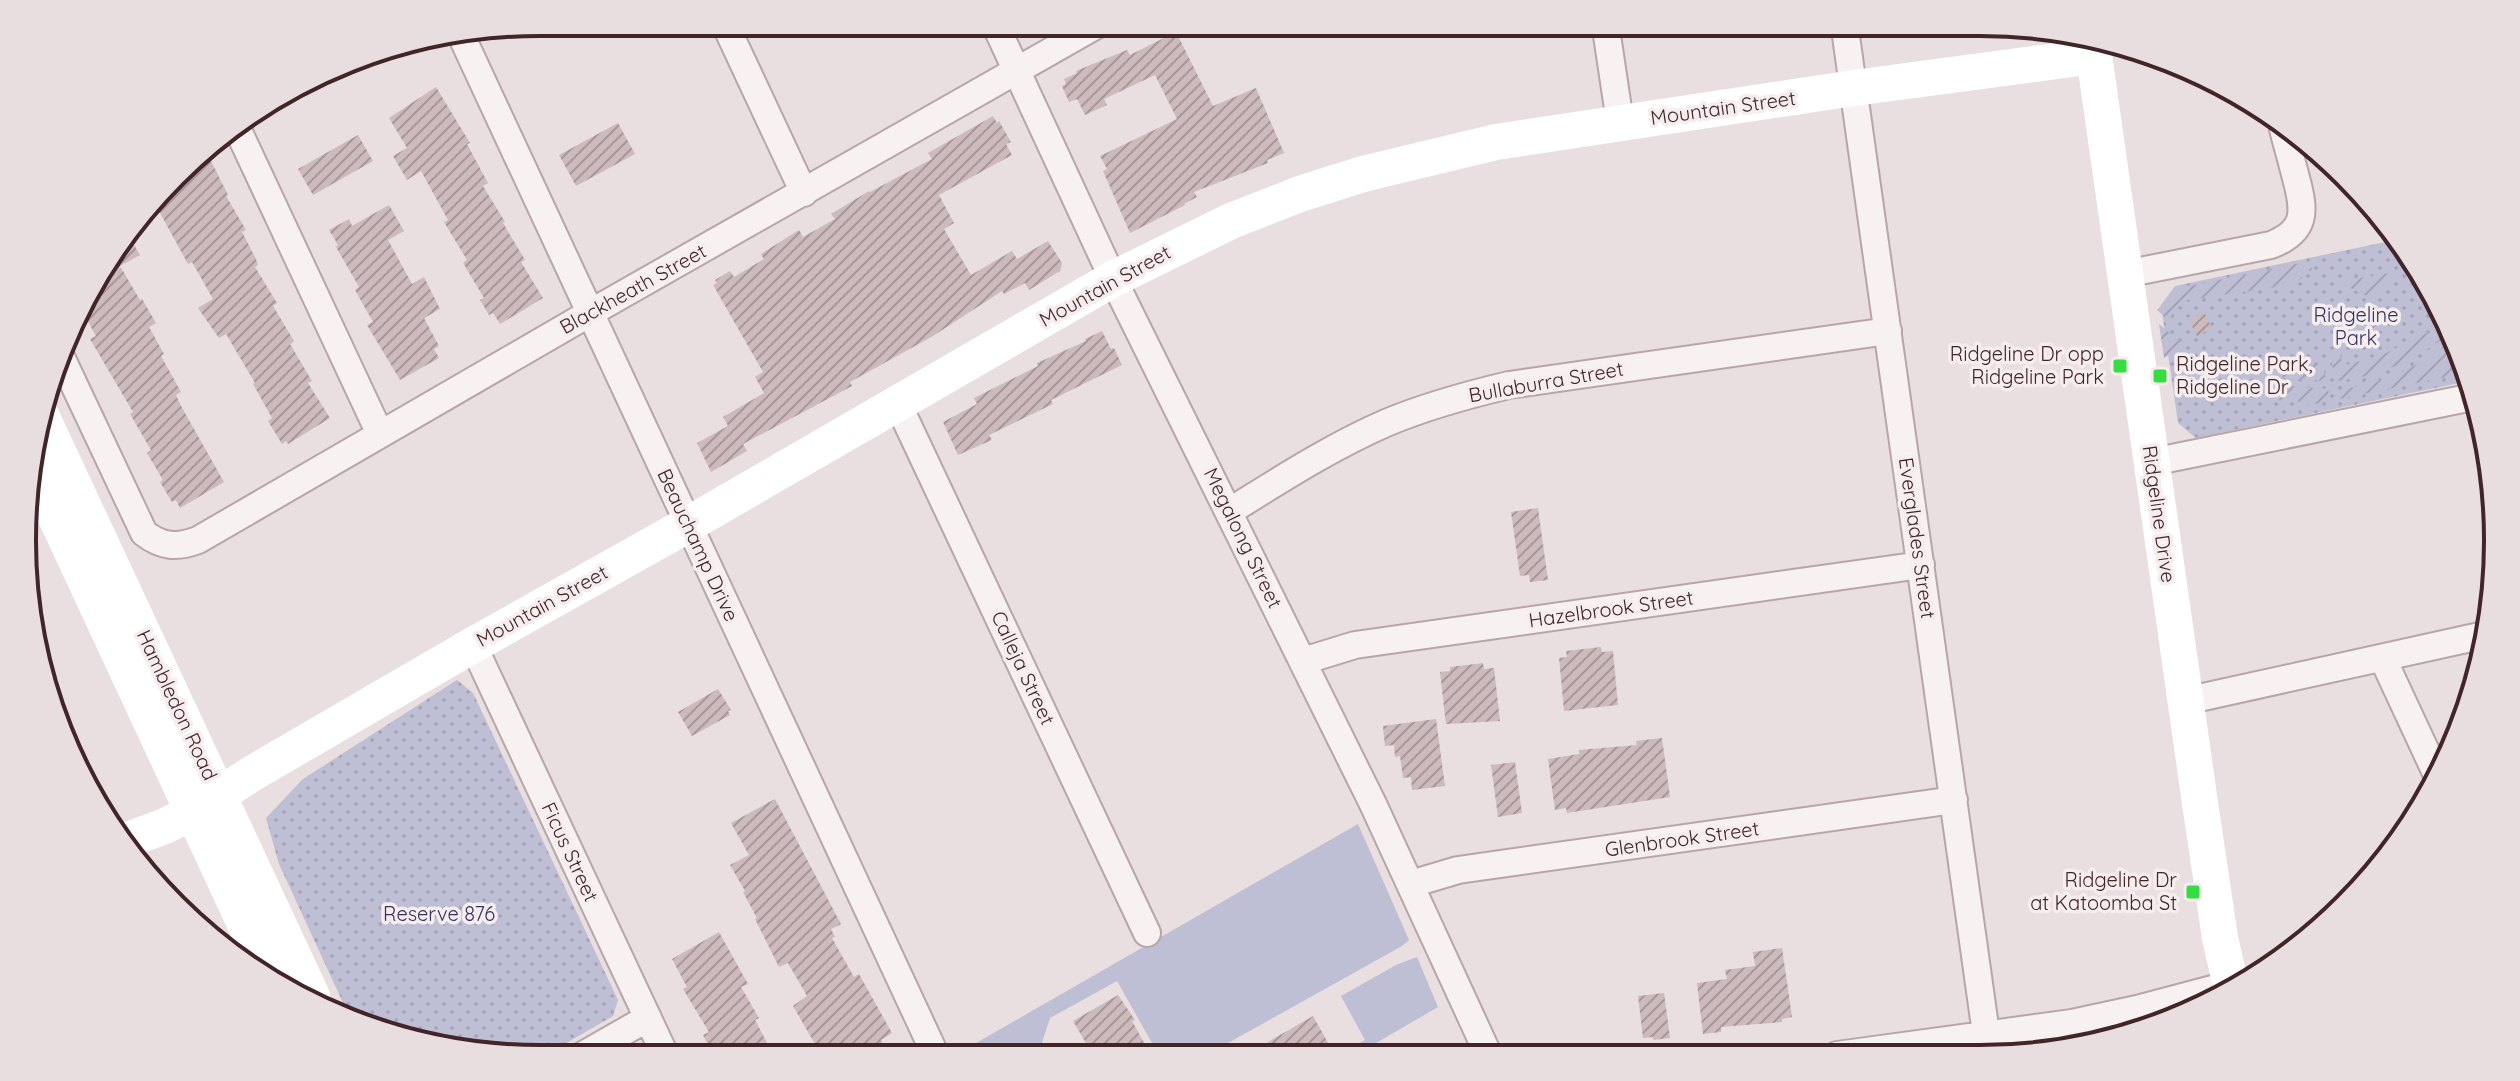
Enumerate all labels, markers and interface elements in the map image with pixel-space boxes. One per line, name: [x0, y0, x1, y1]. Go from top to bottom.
street label: Mountain Street: [1649, 85, 1797, 130]
street label: Blackheath Street: [555, 238, 711, 339]
street label: Mountain Street: [1035, 239, 1175, 332]
park label: Ridgeline Park: [2314, 302, 2398, 350]
place label: Ridgeline Dr opp Ridgeline Park: [1950, 341, 2104, 389]
place label: Ridgeline Park, Ridgeline Dr: [2176, 351, 2313, 399]
street label: Bullaburra Street: [1467, 356, 1625, 407]
marker: Ridgeline Dr opp Ridgeline Park: [2111, 357, 2129, 375]
marker: Ridgeline Park, Ridgeline Dr: [2151, 367, 2169, 385]
street label: Ridgeline Drive: [2137, 444, 2182, 584]
street label: Everglades Street: [1894, 456, 1941, 620]
street label: Megalong Street: [1199, 464, 1288, 612]
street label: Beauchamp Drive: [652, 465, 745, 625]
street label: Mountain Street: [472, 559, 612, 652]
street label: Hazelbrook Street: [1527, 585, 1695, 632]
street label: Calleja Street: [986, 607, 1061, 729]
street label: Hambledon Road: [132, 625, 223, 784]
street label: Ficus Street: [537, 798, 604, 906]
street label: Glenbrook Street: [1603, 815, 1761, 862]
place label: Ridgeline Dr at Katoomba St: [2030, 867, 2177, 915]
marker: Ridgeline Dr at Katoomba St: [2184, 883, 2202, 901]
park label: Reserve 876: [383, 901, 495, 926]

